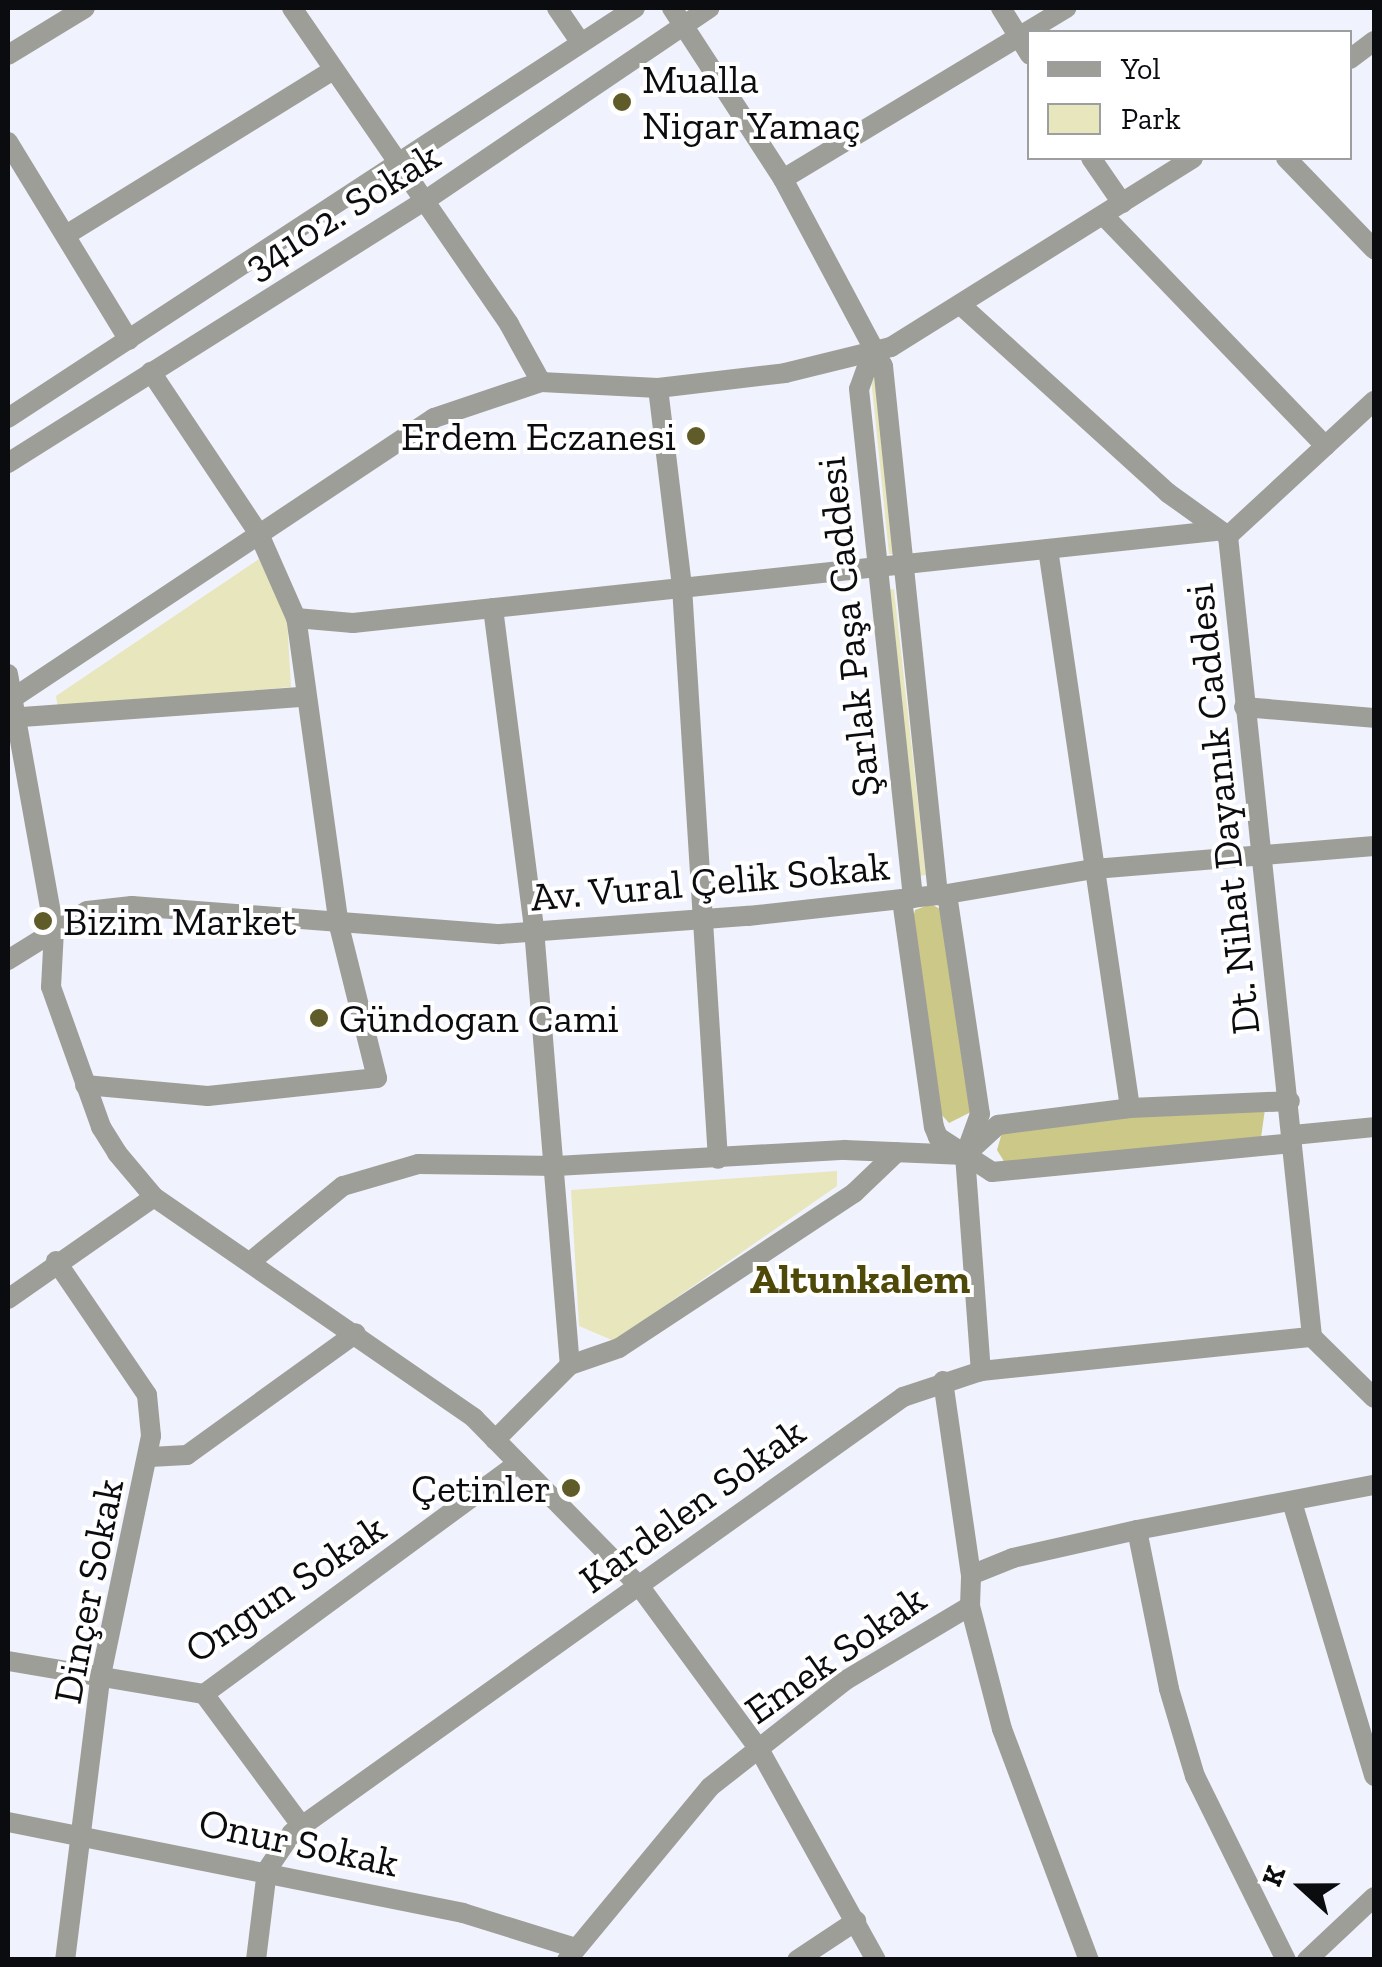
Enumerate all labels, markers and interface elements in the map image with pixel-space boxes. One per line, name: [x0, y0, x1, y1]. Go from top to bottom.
legend: [1027, 30, 1352, 160]
text: Yol: [1121, 51, 1160, 87]
place label: Mualla Nigar Yamaç: [642, 55, 863, 149]
marker: Mualla Nigar Yamaç: [611, 91, 633, 113]
text: Park: [1121, 101, 1181, 137]
street label: 34102. Sokak: [236, 131, 448, 289]
place label: Erdem Eczanesi: [401, 412, 676, 460]
marker: Erdem Eczanesi: [685, 425, 707, 447]
street label: Şarlak Paşa Caddesi: [806, 455, 890, 799]
street label: Dt. Nihat Dayanık Caddesi: [1174, 581, 1270, 1037]
street label: Av. Vural Çelik Sokak: [528, 841, 892, 921]
place label: Bizim Market: [63, 897, 296, 945]
marker: Bizim Market: [32, 910, 54, 932]
place label: Gündogan Cami: [339, 994, 619, 1042]
marker: Gündogan Cami: [308, 1007, 330, 1029]
district label: Altunkalem: [750, 1254, 970, 1304]
street label: Kardelen Sokak: [570, 1407, 814, 1603]
place label: Çetinler: [411, 1464, 551, 1512]
street label: Dinçer Sokak: [43, 1474, 133, 1708]
marker: Çetinler: [560, 1477, 582, 1499]
street label: Ongun Sokak: [176, 1503, 394, 1673]
street label: Emek Sokak: [735, 1574, 935, 1734]
street label: Onur Sokak: [195, 1797, 403, 1887]
north arrow: [1252, 1837, 1352, 1937]
text: K: [1255, 1861, 1292, 1891]

